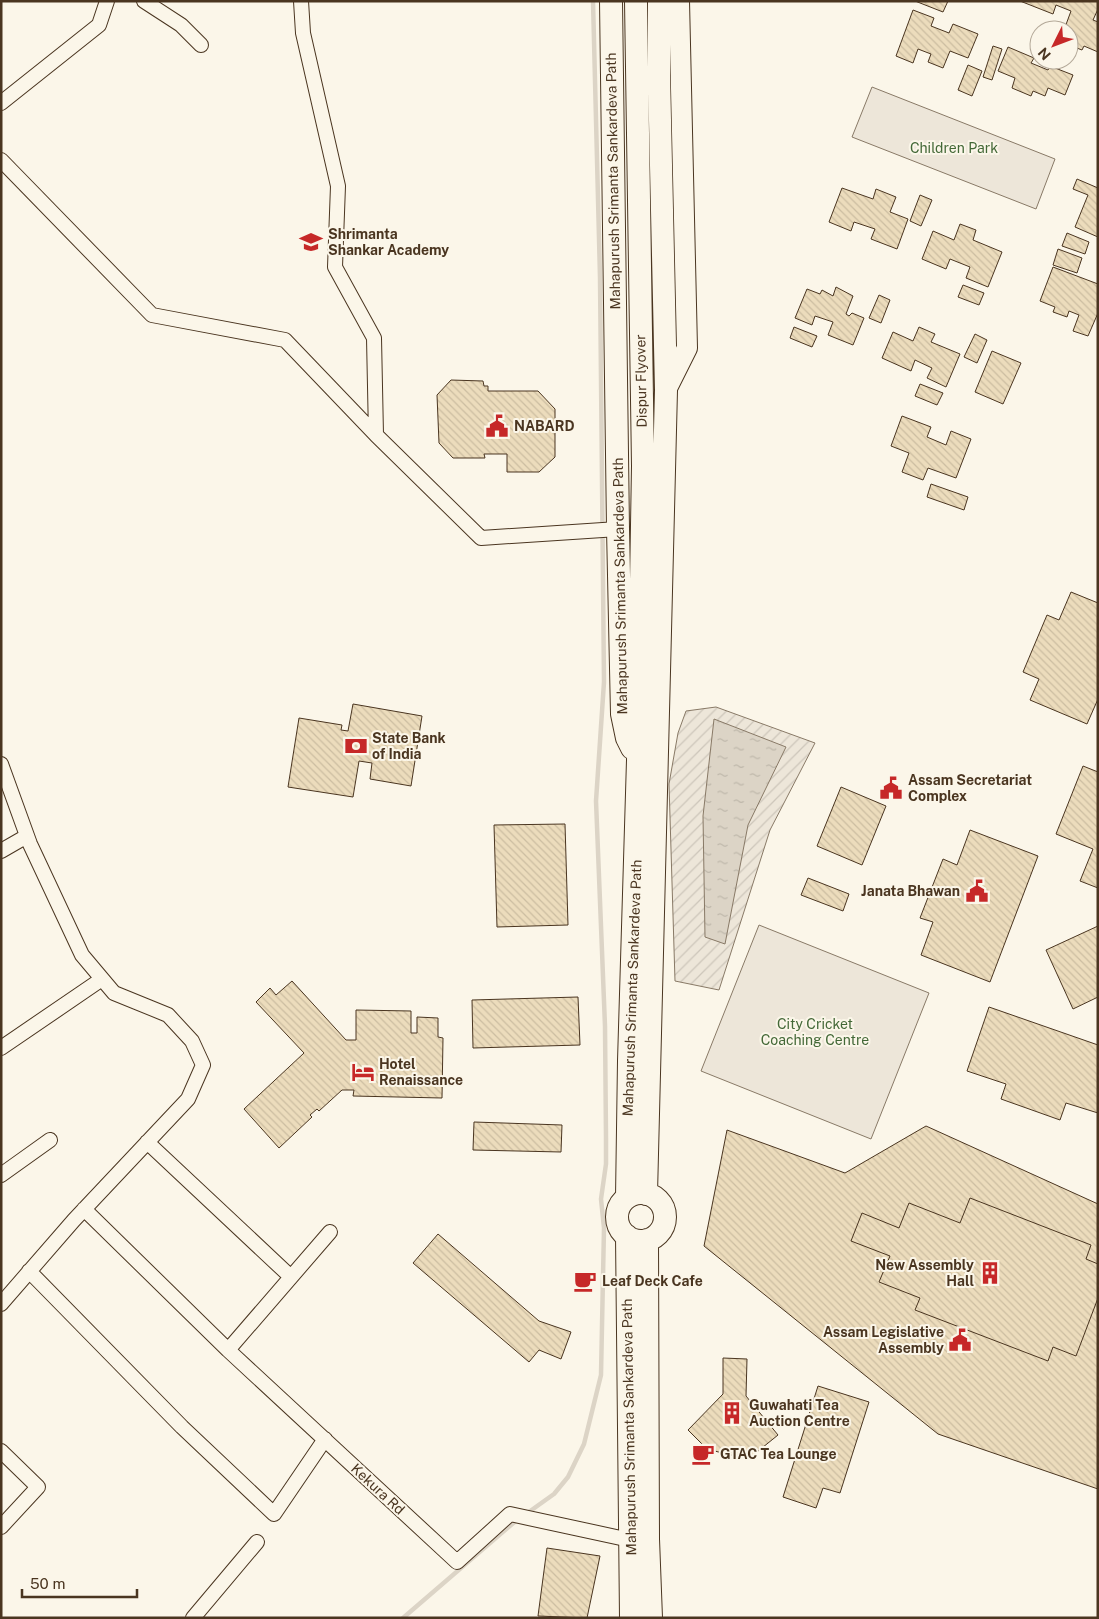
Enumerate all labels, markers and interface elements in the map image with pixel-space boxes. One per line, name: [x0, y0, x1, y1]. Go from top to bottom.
north arrow: [1029, 20, 1079, 70]
text: N: [1035, 44, 1054, 63]
street label: Mahapurush Srimanta Sankardeva Path: [603, 52, 623, 310]
park label: Children Park: [910, 140, 998, 156]
place label: Shrimanta Shankar Academy: [328, 226, 449, 258]
school or university icon: Shrimanta Shankar Academy: [298, 229, 324, 255]
street label: Dispur Flyover: [632, 334, 650, 428]
public building icon: NABARD: [484, 413, 510, 439]
place label: NABARD: [514, 418, 575, 434]
street label: Mahapurush Srimanta Sankardeva Path: [610, 457, 630, 715]
place label: State Bank of India: [372, 730, 446, 762]
bank icon: State Bank of India: [343, 733, 369, 759]
place label: Assam Secretariat Complex: [908, 772, 1032, 804]
public building icon: Assam Secretariat Complex: [878, 775, 904, 801]
street label: Mahapurush Srimanta Sankardeva Path: [620, 859, 644, 1117]
public building icon: Janata Bhawan: [964, 878, 990, 904]
place label: Janata Bhawan: [861, 883, 960, 899]
park label: City Cricket Coaching Centre: [761, 1016, 869, 1048]
place label: Hotel Renaissance: [379, 1056, 463, 1088]
hotel icon: Hotel Renaissance: [350, 1059, 376, 1085]
place label: New Assembly Hall: [875, 1257, 974, 1289]
building icon: New Assembly Hall: [977, 1260, 1003, 1286]
cafe icon: Leaf Deck Cafe: [572, 1268, 598, 1294]
place label: Leaf Deck Cafe: [602, 1273, 703, 1289]
street label: Mahapurush Srimanta Sankardeva Path: [619, 1298, 639, 1556]
place label: Assam Legislative Assembly: [823, 1324, 944, 1356]
public building icon: Assam Legislative Assembly: [947, 1327, 973, 1353]
place label: Guwahati Tea Auction Centre: [749, 1397, 850, 1429]
building icon: Guwahati Tea Auction Centre: [719, 1400, 745, 1426]
cafe icon: GTAC Tea Lounge: [690, 1441, 716, 1467]
place label: GTAC Tea Lounge: [720, 1446, 836, 1462]
street label: Kekura Rd: [348, 1460, 408, 1518]
scale bar: [22, 1566, 138, 1598]
text: 50 m: [30, 1575, 65, 1592]

